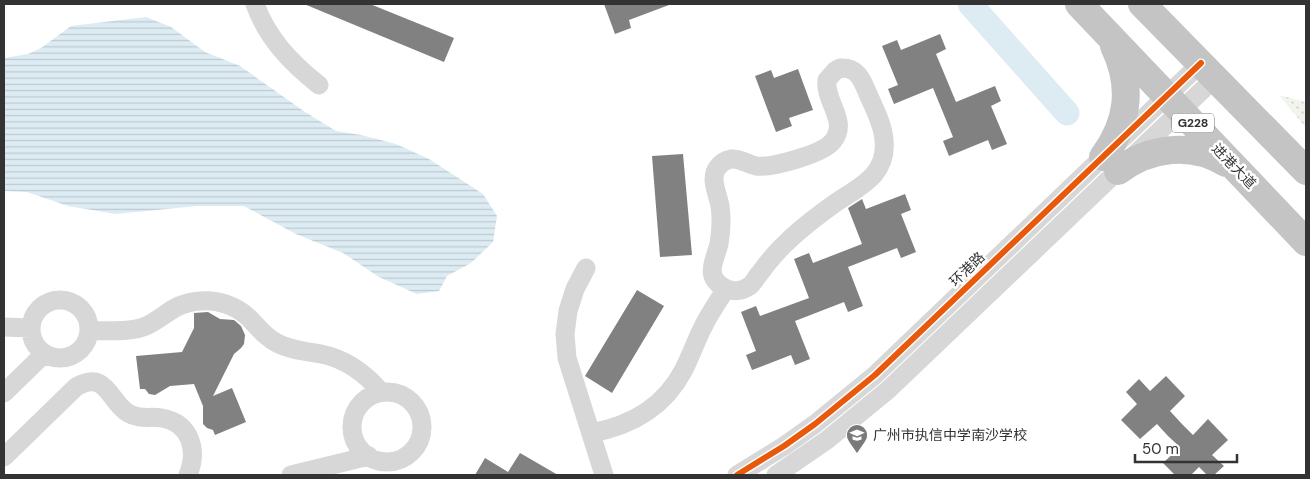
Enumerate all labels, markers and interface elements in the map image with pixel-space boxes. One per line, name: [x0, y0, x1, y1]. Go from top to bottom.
road number: G228: [1172, 114, 1214, 132]
street label: 进港大道: [1208, 140, 1260, 192]
street label: 环港路: [946, 248, 988, 290]
school or university icon: 广州市执信中学南沙学校: [845, 423, 869, 454]
place label: 广州市执信中学南沙学校: [873, 426, 1027, 444]
scale bar: [1135, 432, 1238, 464]
text: 50 m: [1142, 439, 1179, 459]

